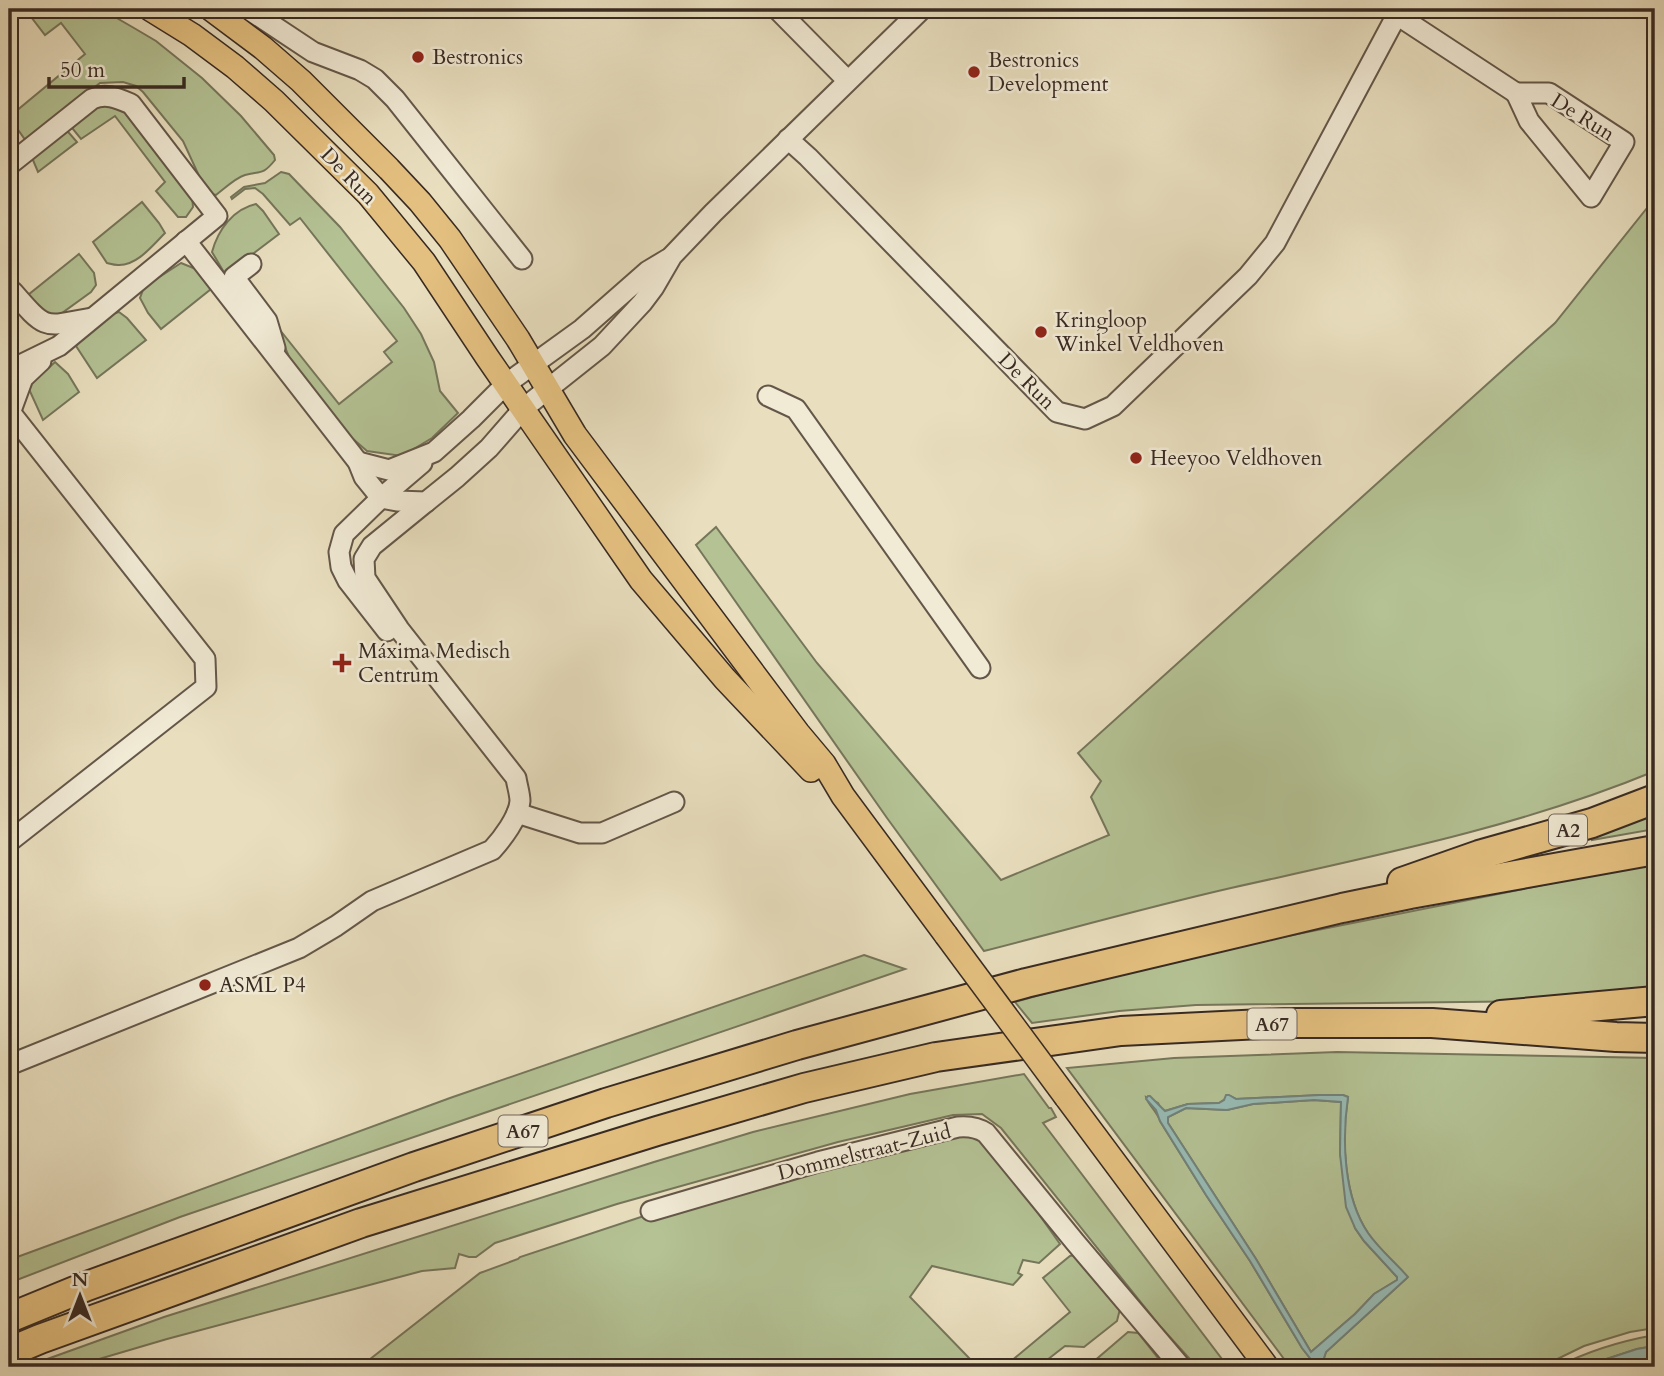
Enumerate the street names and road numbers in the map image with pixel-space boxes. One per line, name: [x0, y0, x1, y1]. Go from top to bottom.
street label: De Run: [1545, 87, 1620, 148]
street label: De Run: [314, 141, 384, 212]
street label: De Run: [992, 346, 1062, 416]
road number: A2: [1549, 814, 1587, 846]
road number: A67: [1248, 1008, 1296, 1040]
road number: A67: [498, 1116, 548, 1147]
street label: Dommelstraat-Zuid: [774, 1117, 954, 1188]

